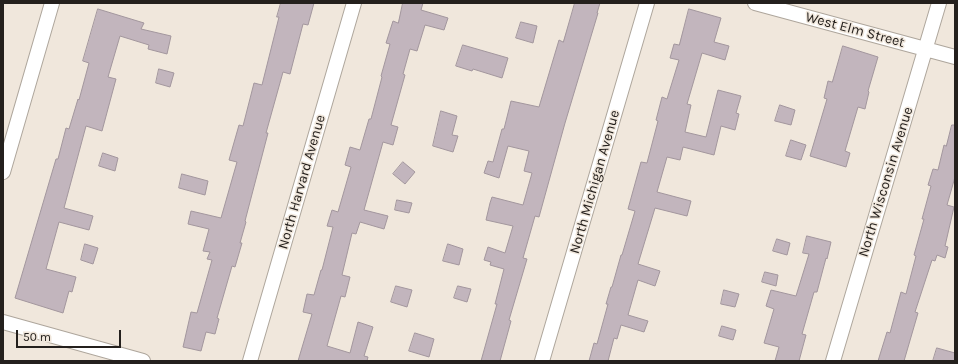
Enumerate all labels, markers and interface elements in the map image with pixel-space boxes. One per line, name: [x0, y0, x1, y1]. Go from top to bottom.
street label: West Elm Street: [804, 9, 906, 51]
street label: North Wisconsin Avenue: [855, 105, 917, 259]
street label: North Michigan Avenue: [566, 108, 624, 256]
street label: North Harvard Avenue: [275, 113, 329, 251]
scale bar: [18, 322, 123, 348]
text: 50 m: [23, 330, 51, 344]

